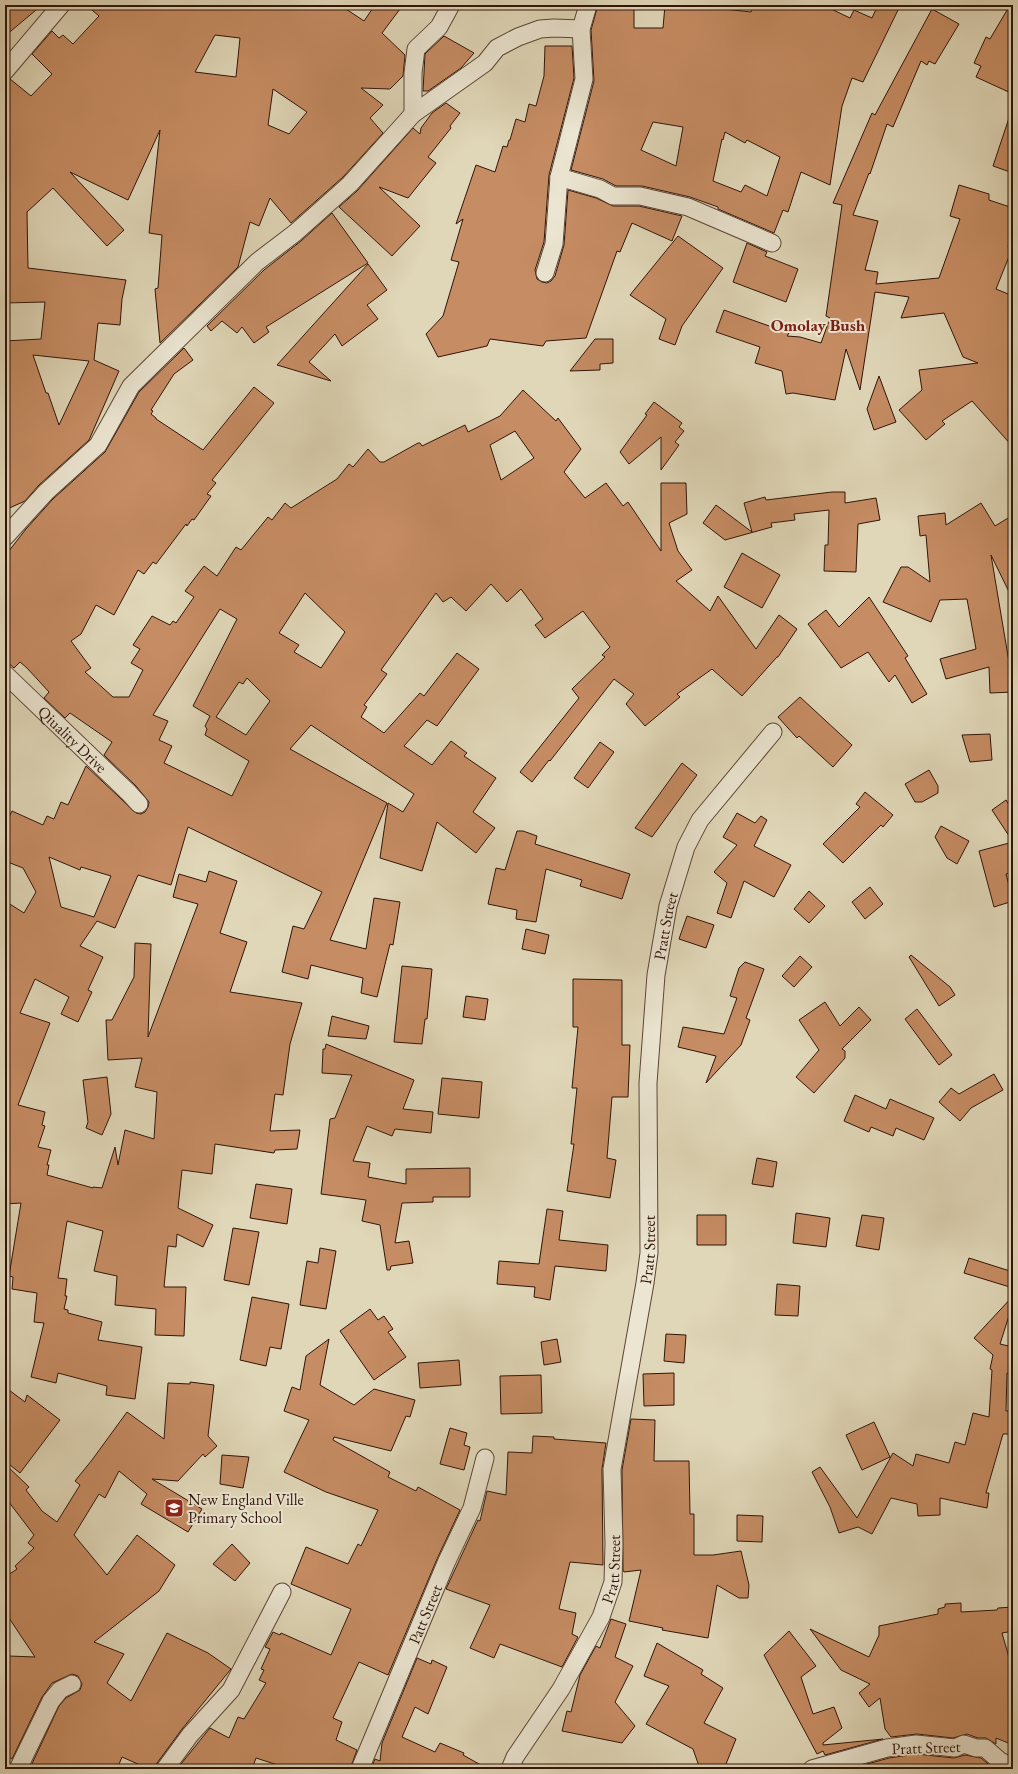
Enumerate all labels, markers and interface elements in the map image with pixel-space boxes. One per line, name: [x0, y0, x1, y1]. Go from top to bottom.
district label: Omolay Bush: [771, 314, 866, 336]
street label: Qiuality Drive: [33, 701, 112, 778]
street label: Pratt Street: [649, 889, 683, 962]
street label: Pratt Street: [635, 1215, 660, 1285]
place label: New England Ville Primary School: [188, 1489, 304, 1528]
school or university icon: New England Ville Primary School: [163, 1497, 185, 1519]
street label: Pratt Street: [596, 1535, 625, 1606]
street label: Patt Street: [403, 1581, 447, 1647]
street label: Pratt Street: [891, 1736, 961, 1759]

